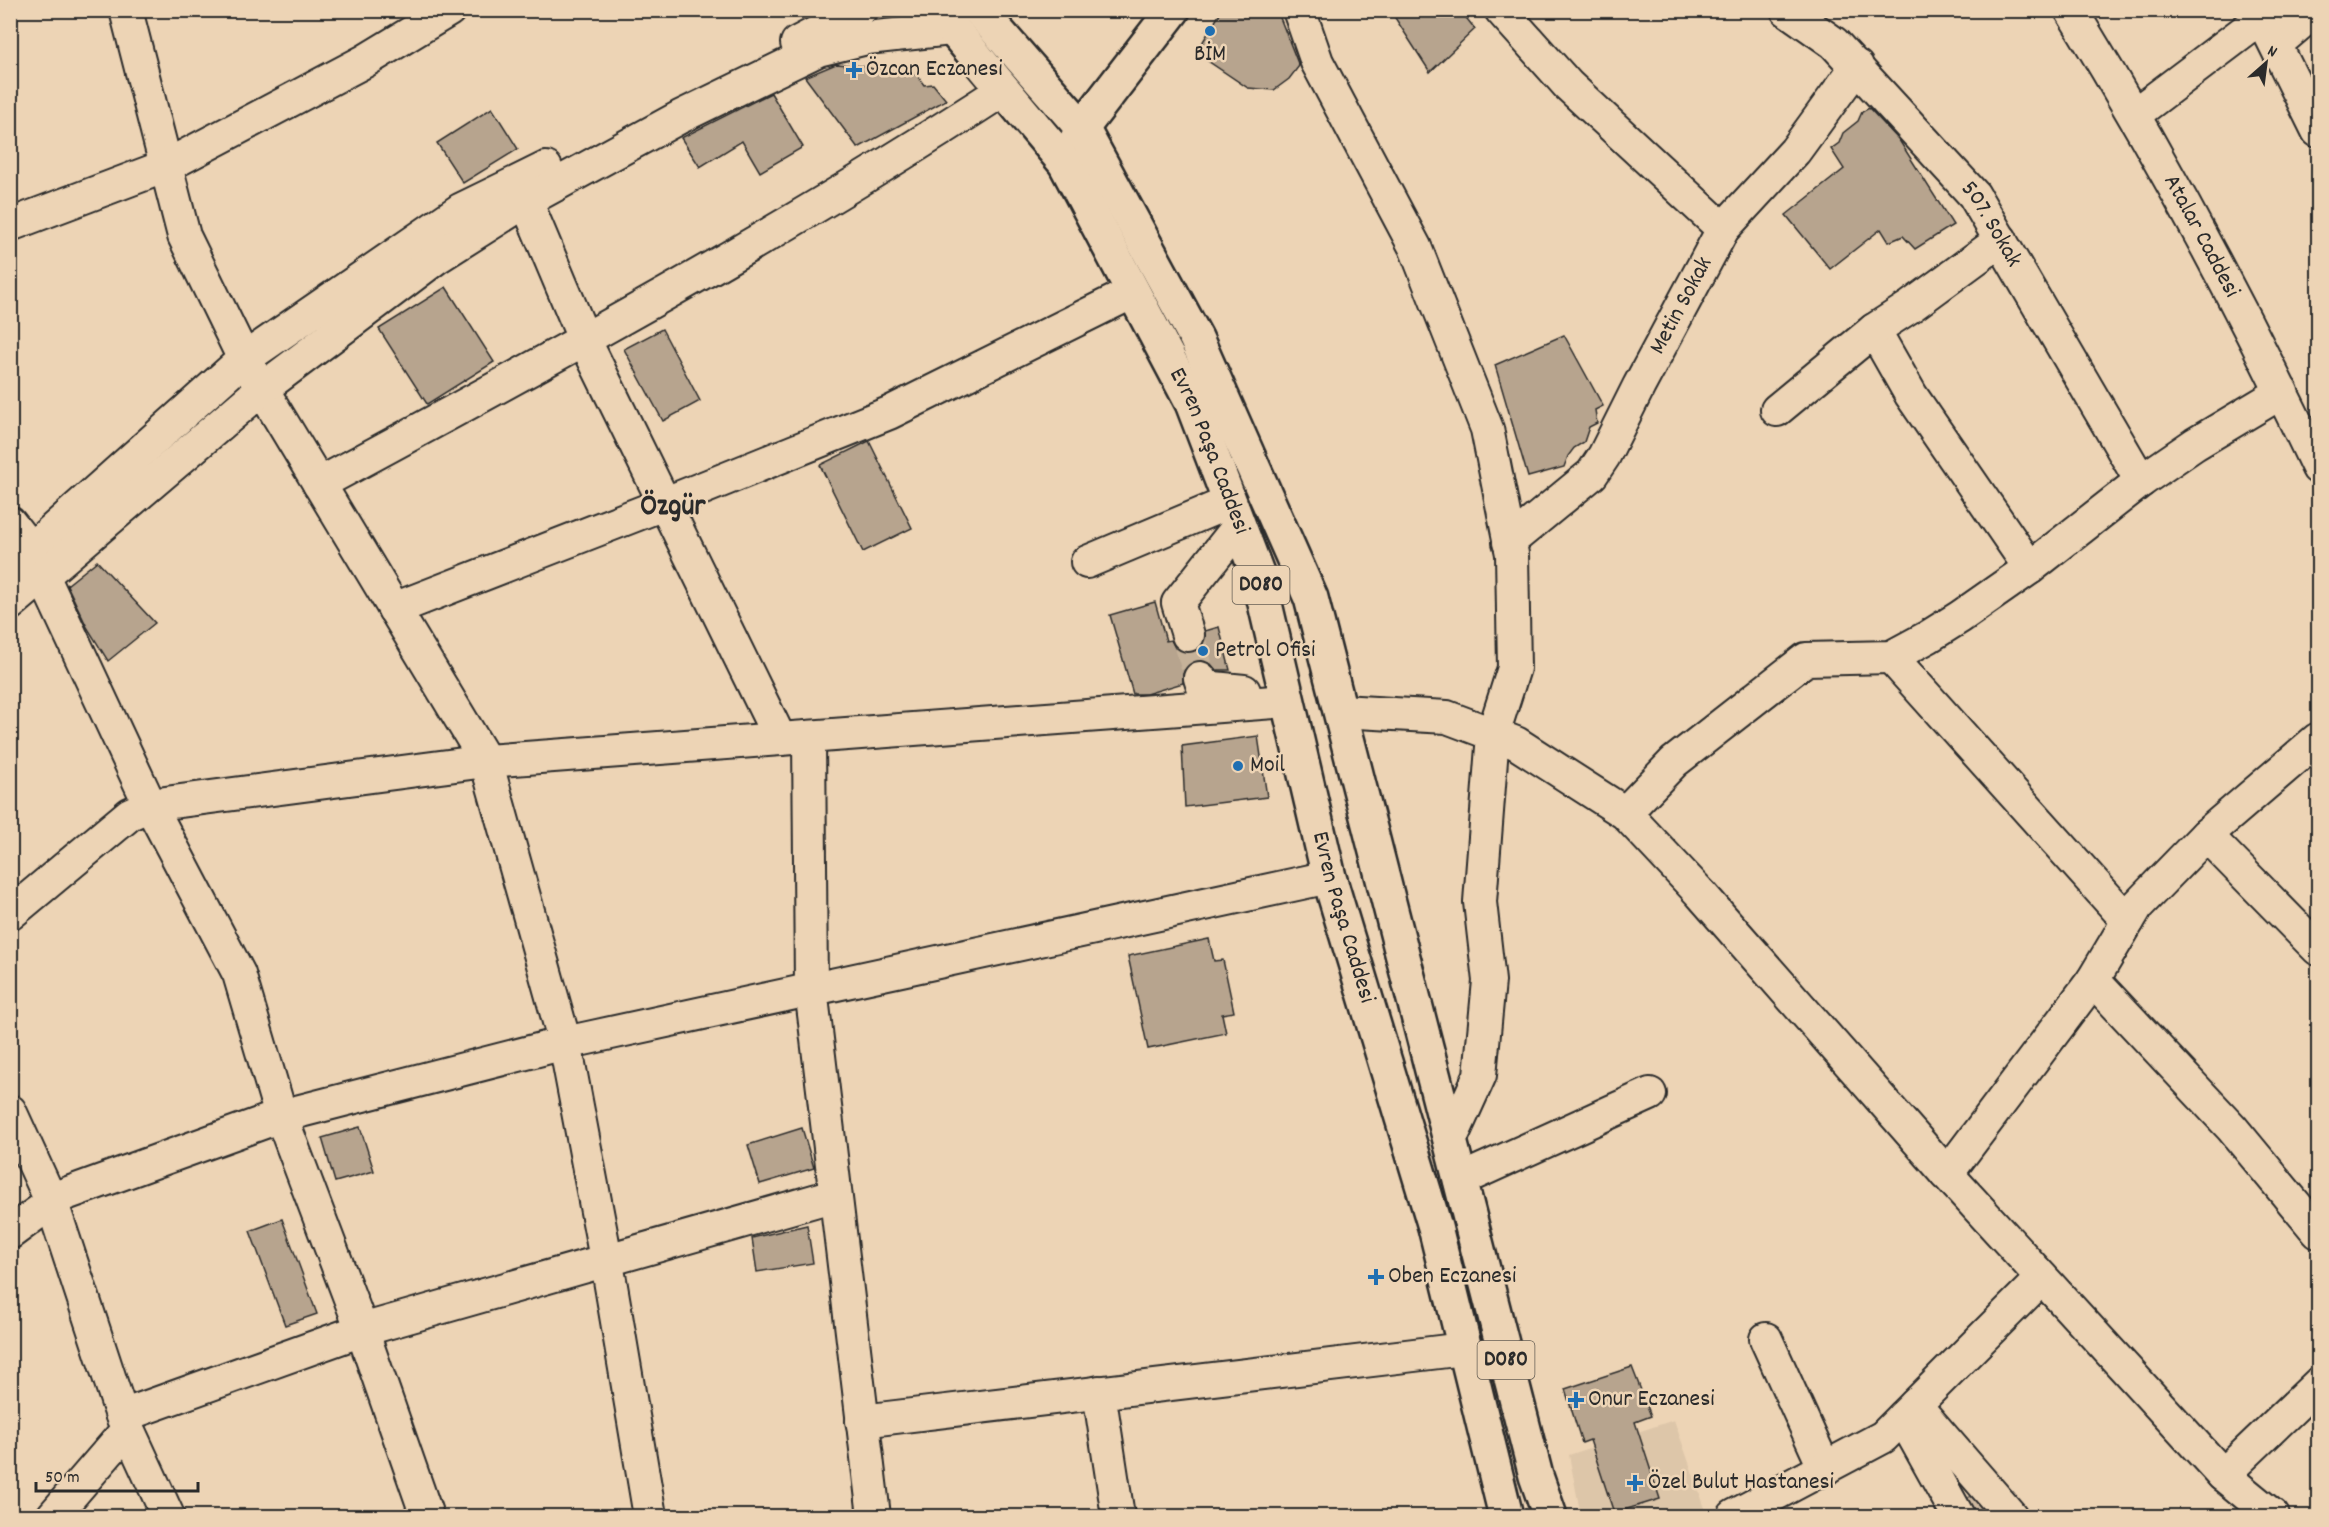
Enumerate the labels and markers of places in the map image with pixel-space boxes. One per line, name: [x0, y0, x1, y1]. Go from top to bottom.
marker: BİM: [1203, 24, 1217, 38]
place label: BİM: [1194, 38, 1226, 72]
place label: Özcan Eczanesi: [866, 53, 1003, 87]
marker: Özcan Eczanesi: [847, 63, 861, 77]
place label: Petrol Ofisi: [1215, 634, 1315, 668]
marker: Petrol Ofisi: [1196, 644, 1210, 658]
place label: Moil: [1250, 749, 1285, 783]
marker: Moil: [1231, 759, 1245, 773]
place label: Oben Eczanesi: [1388, 1260, 1516, 1294]
marker: Oben Eczanesi: [1369, 1270, 1383, 1284]
place label: Onur Eczanesi: [1588, 1383, 1715, 1417]
marker: Onur Eczanesi: [1569, 1393, 1583, 1407]
place label: Özel Bulut Hastanesi: [1648, 1466, 1834, 1500]
marker: Özel Bulut Hastanesi: [1626, 1474, 1644, 1492]

